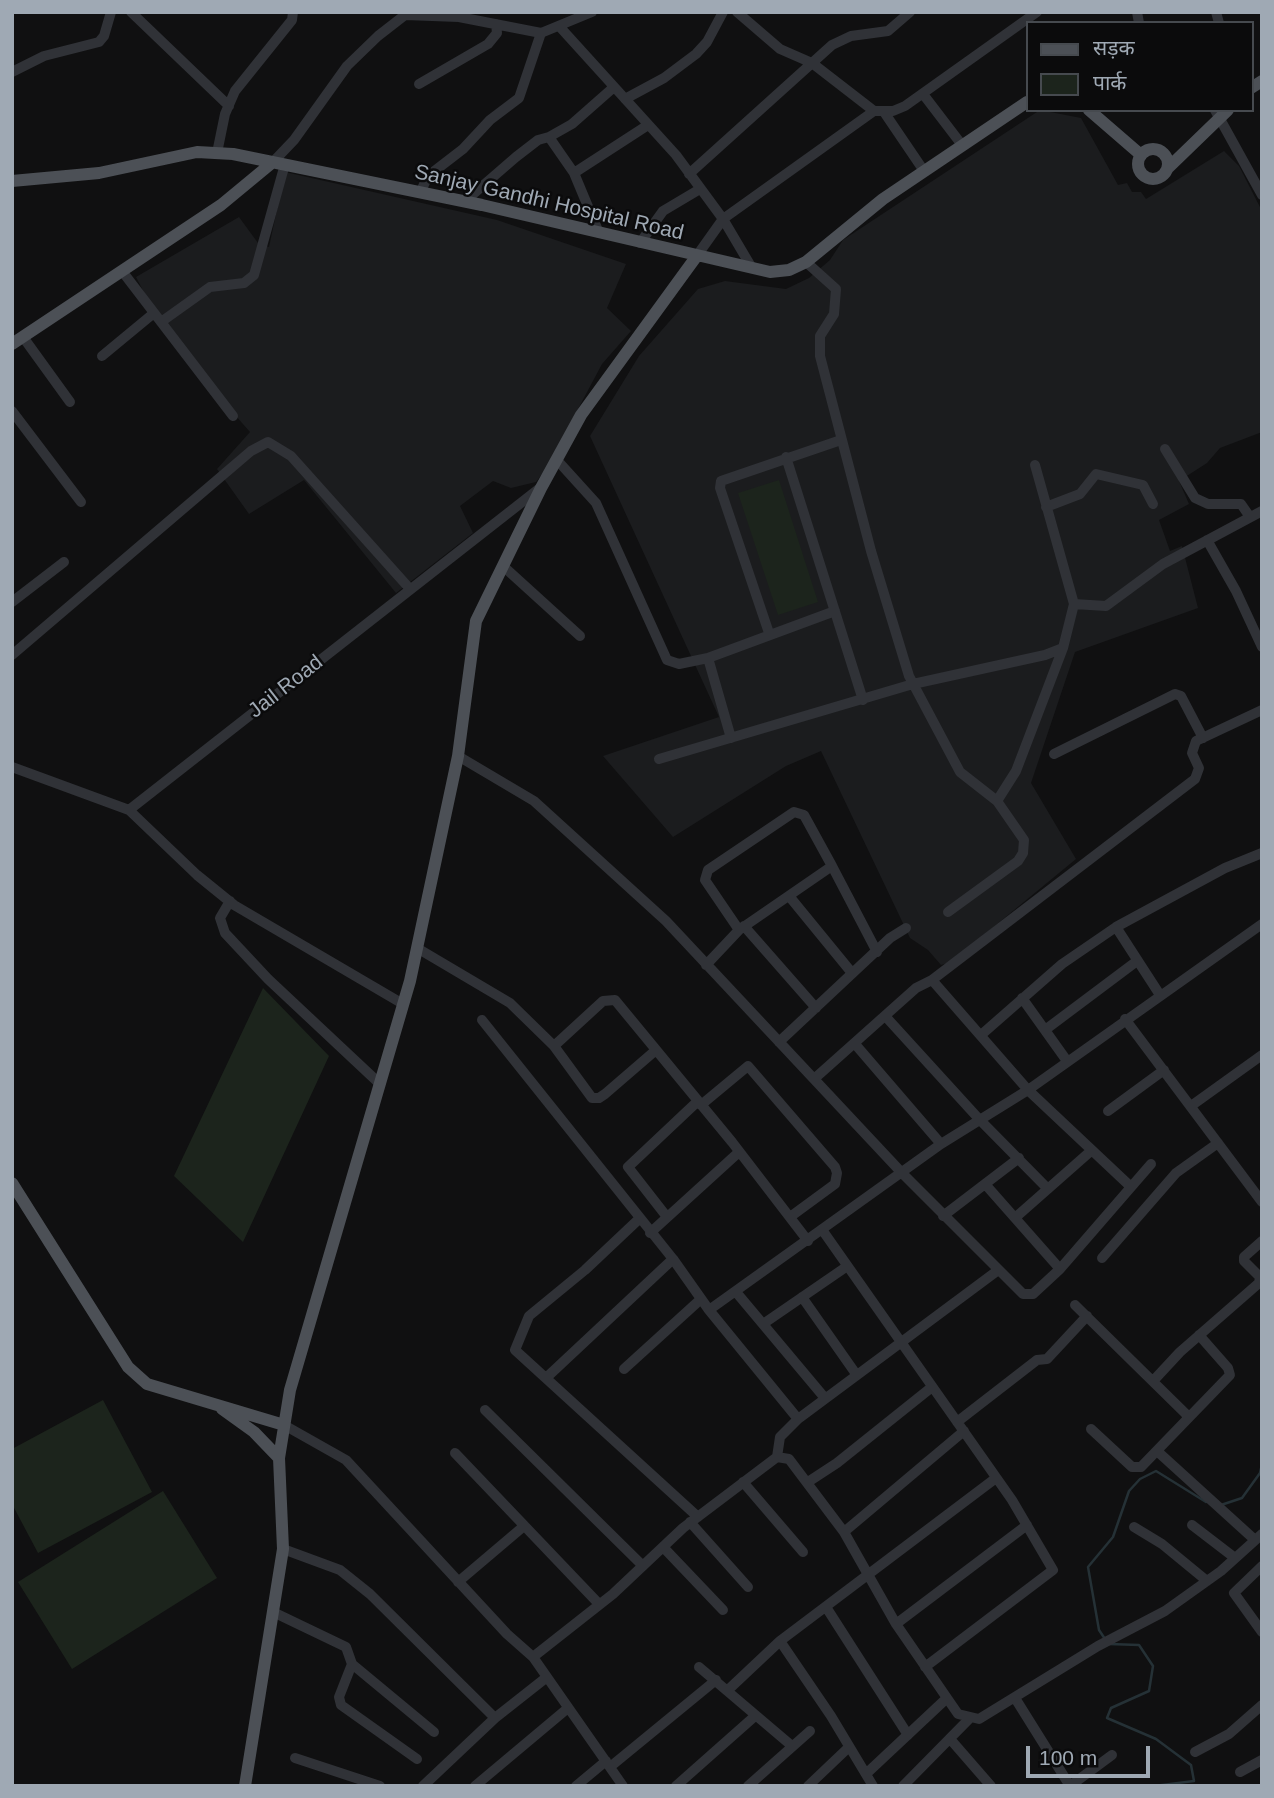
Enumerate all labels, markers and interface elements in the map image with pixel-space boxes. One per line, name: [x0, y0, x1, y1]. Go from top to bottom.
legend: [1026, 21, 1253, 112]
text: सड़क: [1093, 36, 1135, 59]
text: पार्क: [1093, 71, 1127, 94]
street label: Sanjay Gandhi Hospital Road: [412, 160, 686, 246]
street label: Jail Road: [244, 650, 328, 724]
scale bar: [1029, 1731, 1153, 1775]
text: 100 m: [1039, 1746, 1097, 1769]

